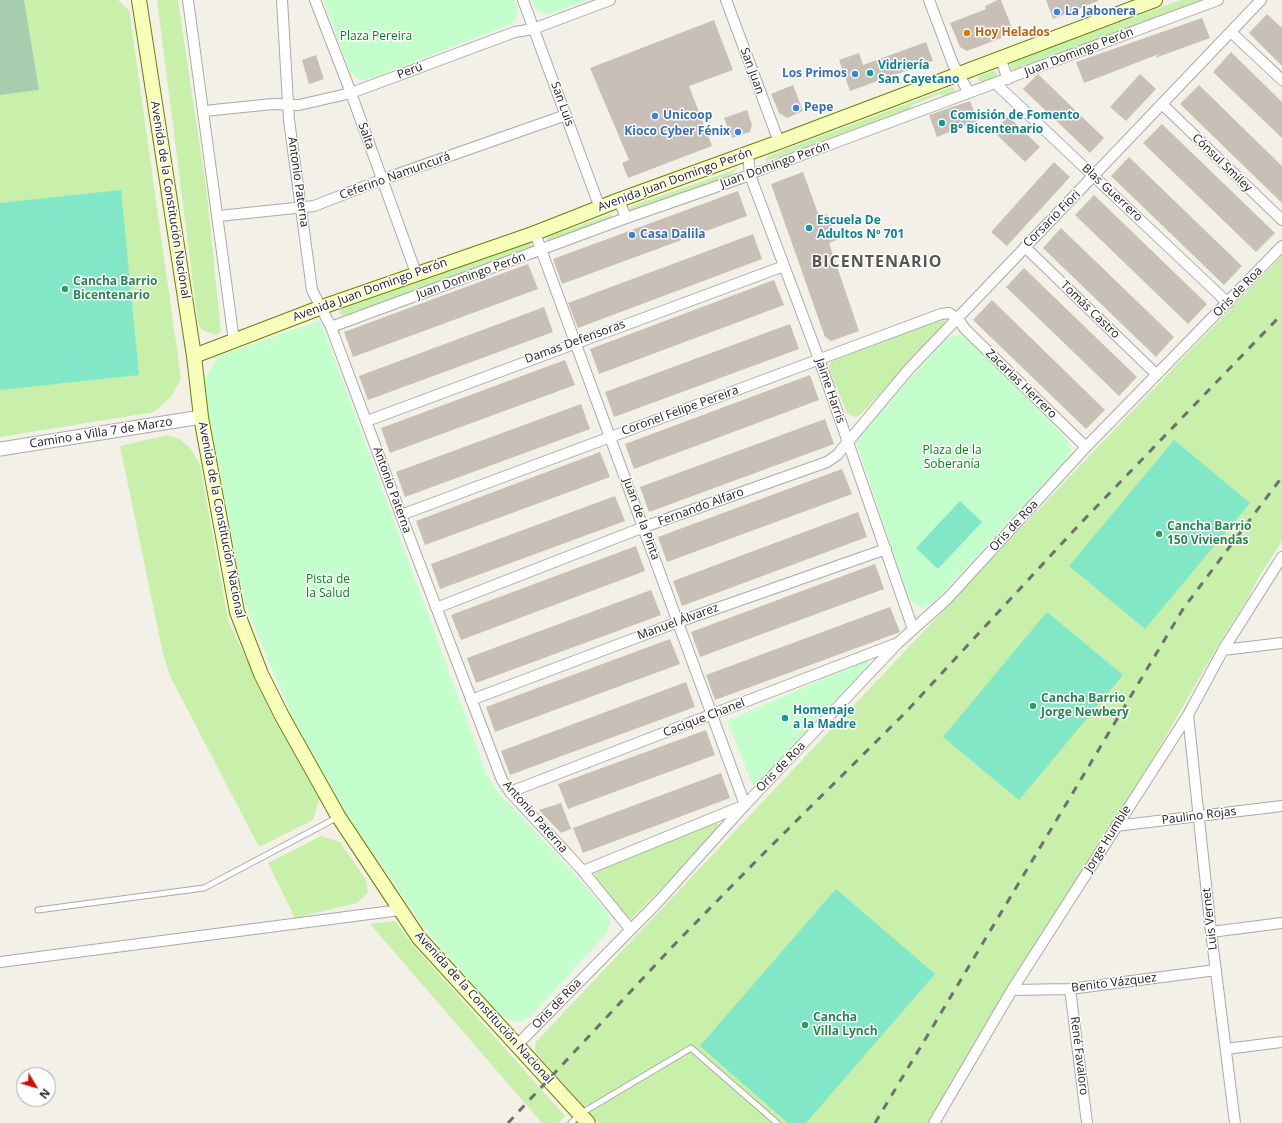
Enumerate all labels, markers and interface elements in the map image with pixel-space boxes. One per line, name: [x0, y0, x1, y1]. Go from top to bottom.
place label: La Jabonera: [1065, 5, 1136, 19]
marker: La Jabonera: [1052, 7, 1062, 17]
street label: Juan Domingo Perón: [1023, 25, 1135, 79]
place label: Hoy Helados: [975, 26, 1050, 40]
marker: Hoy Helados: [962, 28, 972, 38]
park label: Plaza Pereira: [340, 30, 412, 44]
street label: San Juan: [737, 46, 767, 96]
place label: Vidriería San Cayetano: [878, 59, 959, 87]
street label: Perú: [395, 60, 425, 82]
place label: Los Primos: [782, 67, 847, 81]
marker: Vidriería San Cayetano: [865, 68, 875, 78]
marker: Los Primos: [850, 69, 860, 79]
street label: San Luis: [547, 80, 577, 128]
street label: Avenida de la Constitución Nacional: [147, 100, 193, 300]
place label: Pepe: [804, 101, 833, 115]
marker: Pepe: [791, 103, 801, 113]
place label: Unicoop: [663, 109, 712, 123]
place label: Comisión de Fomento B° Bicentenario: [950, 109, 1080, 137]
marker: Unicoop: [650, 111, 660, 121]
marker: Comisión de Fomento B° Bicentenario: [937, 118, 947, 128]
street label: Salta: [355, 121, 377, 151]
place label: Kioco Cyber Fénix: [624, 125, 730, 139]
marker: Kioco Cyber Fénix: [733, 127, 743, 137]
street label: Cónsul Smiley: [1189, 131, 1255, 195]
street label: Antonio Paterna: [285, 136, 311, 228]
street label: Juan Domingo Perón: [718, 138, 832, 192]
street label: Avenida Juan Domingo Perón: [596, 145, 754, 215]
street label: Ceferino Namuncurá: [338, 149, 452, 203]
street label: Blas Guerrero: [1079, 161, 1145, 225]
street label: Corsario Fiori: [1020, 187, 1084, 251]
place label: Escuela De Adultos Nº 701: [817, 214, 904, 242]
marker: Escuela De Adultos Nº 701: [804, 223, 814, 233]
place label: Casa Dalila: [640, 228, 706, 242]
marker: Casa Dalila: [627, 230, 637, 240]
street label: Juan Domingo Perón: [414, 249, 528, 303]
district label: BICENTENARIO: [811, 252, 943, 272]
street label: Avenida Juan Domingo Perón: [291, 255, 449, 325]
street label: Oris de Roa: [1210, 264, 1266, 320]
place label: Cancha Barrio Bicentenario: [73, 275, 158, 303]
street label: Tomás Castro: [1057, 278, 1123, 342]
marker: Cancha Barrio Bicentenario: [60, 284, 70, 294]
street label: Damas Defensoras: [523, 317, 627, 367]
street label: Zacarias Herrero: [982, 346, 1060, 422]
street label: Jaime Harris: [812, 357, 848, 425]
street label: Coronel Felipe Pereira: [619, 383, 741, 439]
street label: Camino a Villa 7 de Marzo: [29, 415, 173, 451]
street label: Avenida de la Constitución Nacional: [195, 421, 247, 619]
park label: Plaza de la Soberanía: [922, 444, 982, 472]
street label: Antonio Paterna: [370, 445, 414, 535]
street label: Juan de la Pinta: [619, 476, 663, 562]
street label: Fernando Alfaro: [656, 485, 746, 529]
street label: Oris de Roa: [987, 497, 1041, 555]
place label: Cancha Barrio 150 Viviendas: [1167, 520, 1252, 548]
marker: Cancha Barrio 150 Viviendas: [1154, 529, 1164, 539]
park label: Pista de la Salud: [306, 573, 350, 601]
street label: Manuel Álvarez: [635, 601, 721, 643]
place label: Cancha Barrio Jorge Newbery: [1041, 692, 1129, 720]
street label: Cacique Chanel: [661, 696, 747, 740]
marker: Cancha Barrio Jorge Newbery: [1028, 701, 1038, 711]
place label: Homenaje a la Madre: [793, 704, 856, 732]
marker: Homenaje a la Madre: [780, 713, 790, 723]
street label: Oris de Roa: [753, 739, 809, 795]
street label: Antonio Paterna: [500, 778, 570, 856]
street label: Jorge Humble: [1082, 803, 1134, 875]
street label: Paulino Rojas: [1161, 804, 1237, 828]
street label: Luis Vernet: [1200, 887, 1220, 951]
street label: Avenida de la Constitución Nacional: [412, 929, 556, 1087]
street label: Benito Vázquez: [1070, 971, 1158, 995]
street label: Oris de Roa: [529, 976, 585, 1032]
place label: Cancha Villa Lynch: [813, 1011, 878, 1039]
street label: René Favaloro: [1067, 1016, 1091, 1096]
marker: Cancha Villa Lynch: [800, 1020, 810, 1030]
north arrow: [16, 1067, 56, 1107]
text: N: [36, 1086, 54, 1102]

